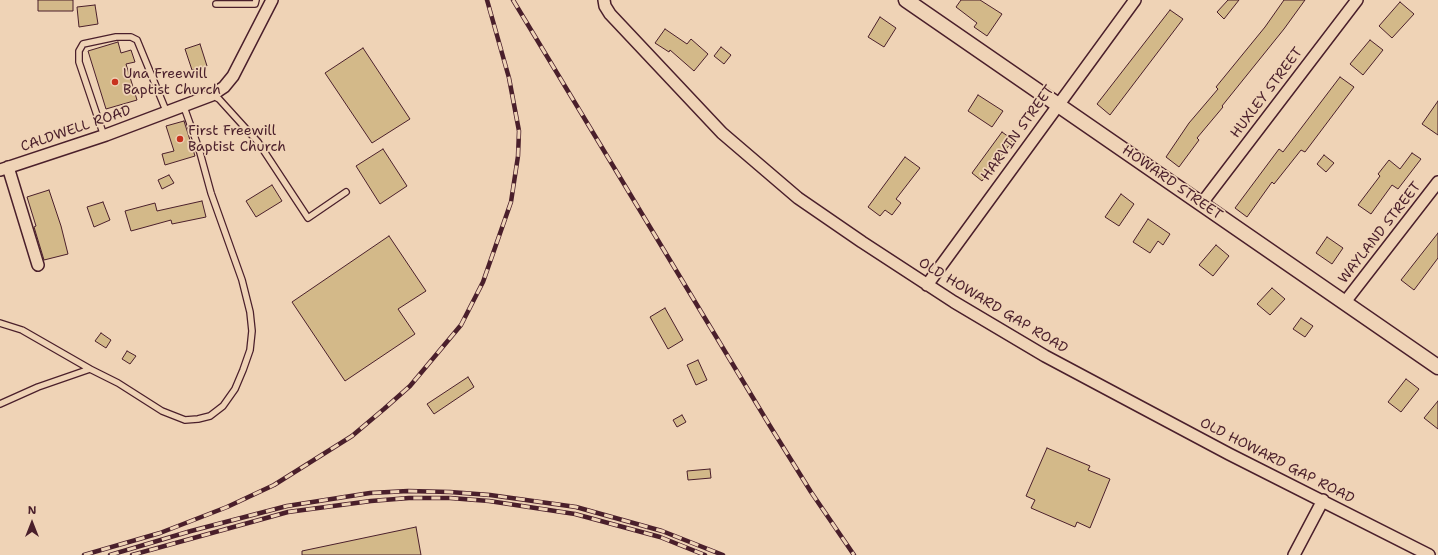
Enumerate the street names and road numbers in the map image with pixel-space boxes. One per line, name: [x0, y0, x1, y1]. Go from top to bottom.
street label: HUXLEY STREET: [1227, 44, 1307, 142]
street label: HARVIN STREET: [978, 82, 1058, 184]
street label: CALDWELL ROAD: [19, 102, 133, 156]
street label: HOWARD STREET: [1119, 142, 1225, 224]
street label: WAYLAND STREET: [1335, 179, 1425, 287]
street label: OLD HOWARD GAP ROAD: [915, 255, 1071, 357]
street label: OLD HOWARD GAP ROAD: [1197, 415, 1357, 507]

